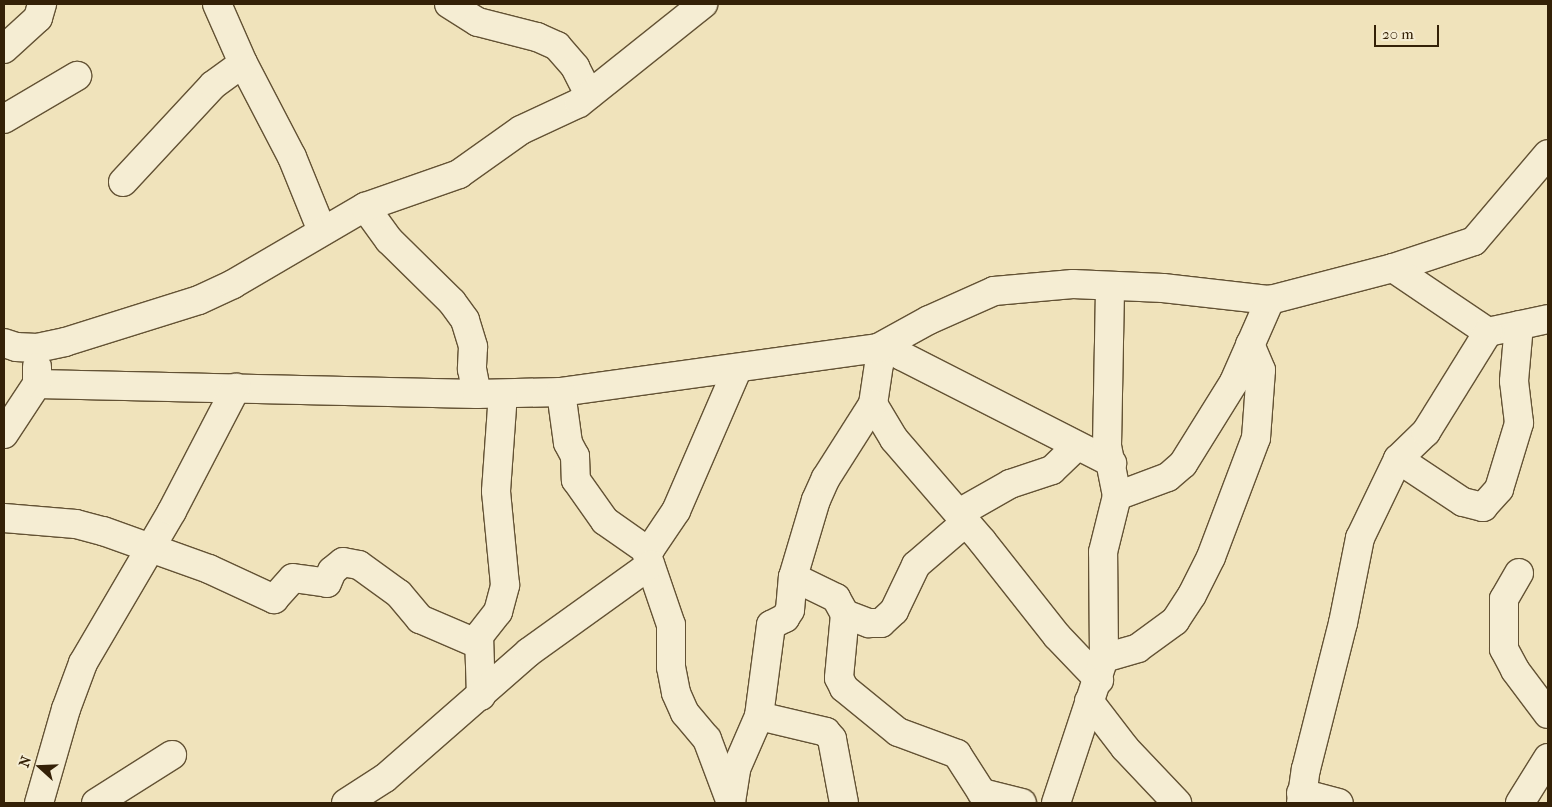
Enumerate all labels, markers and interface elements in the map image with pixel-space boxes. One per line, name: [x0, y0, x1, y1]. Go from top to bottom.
scale bar: [1377, 15, 1442, 47]
text: 20 m: [1382, 25, 1414, 43]
north arrow: [15, 742, 65, 792]
text: N: [16, 754, 35, 770]

